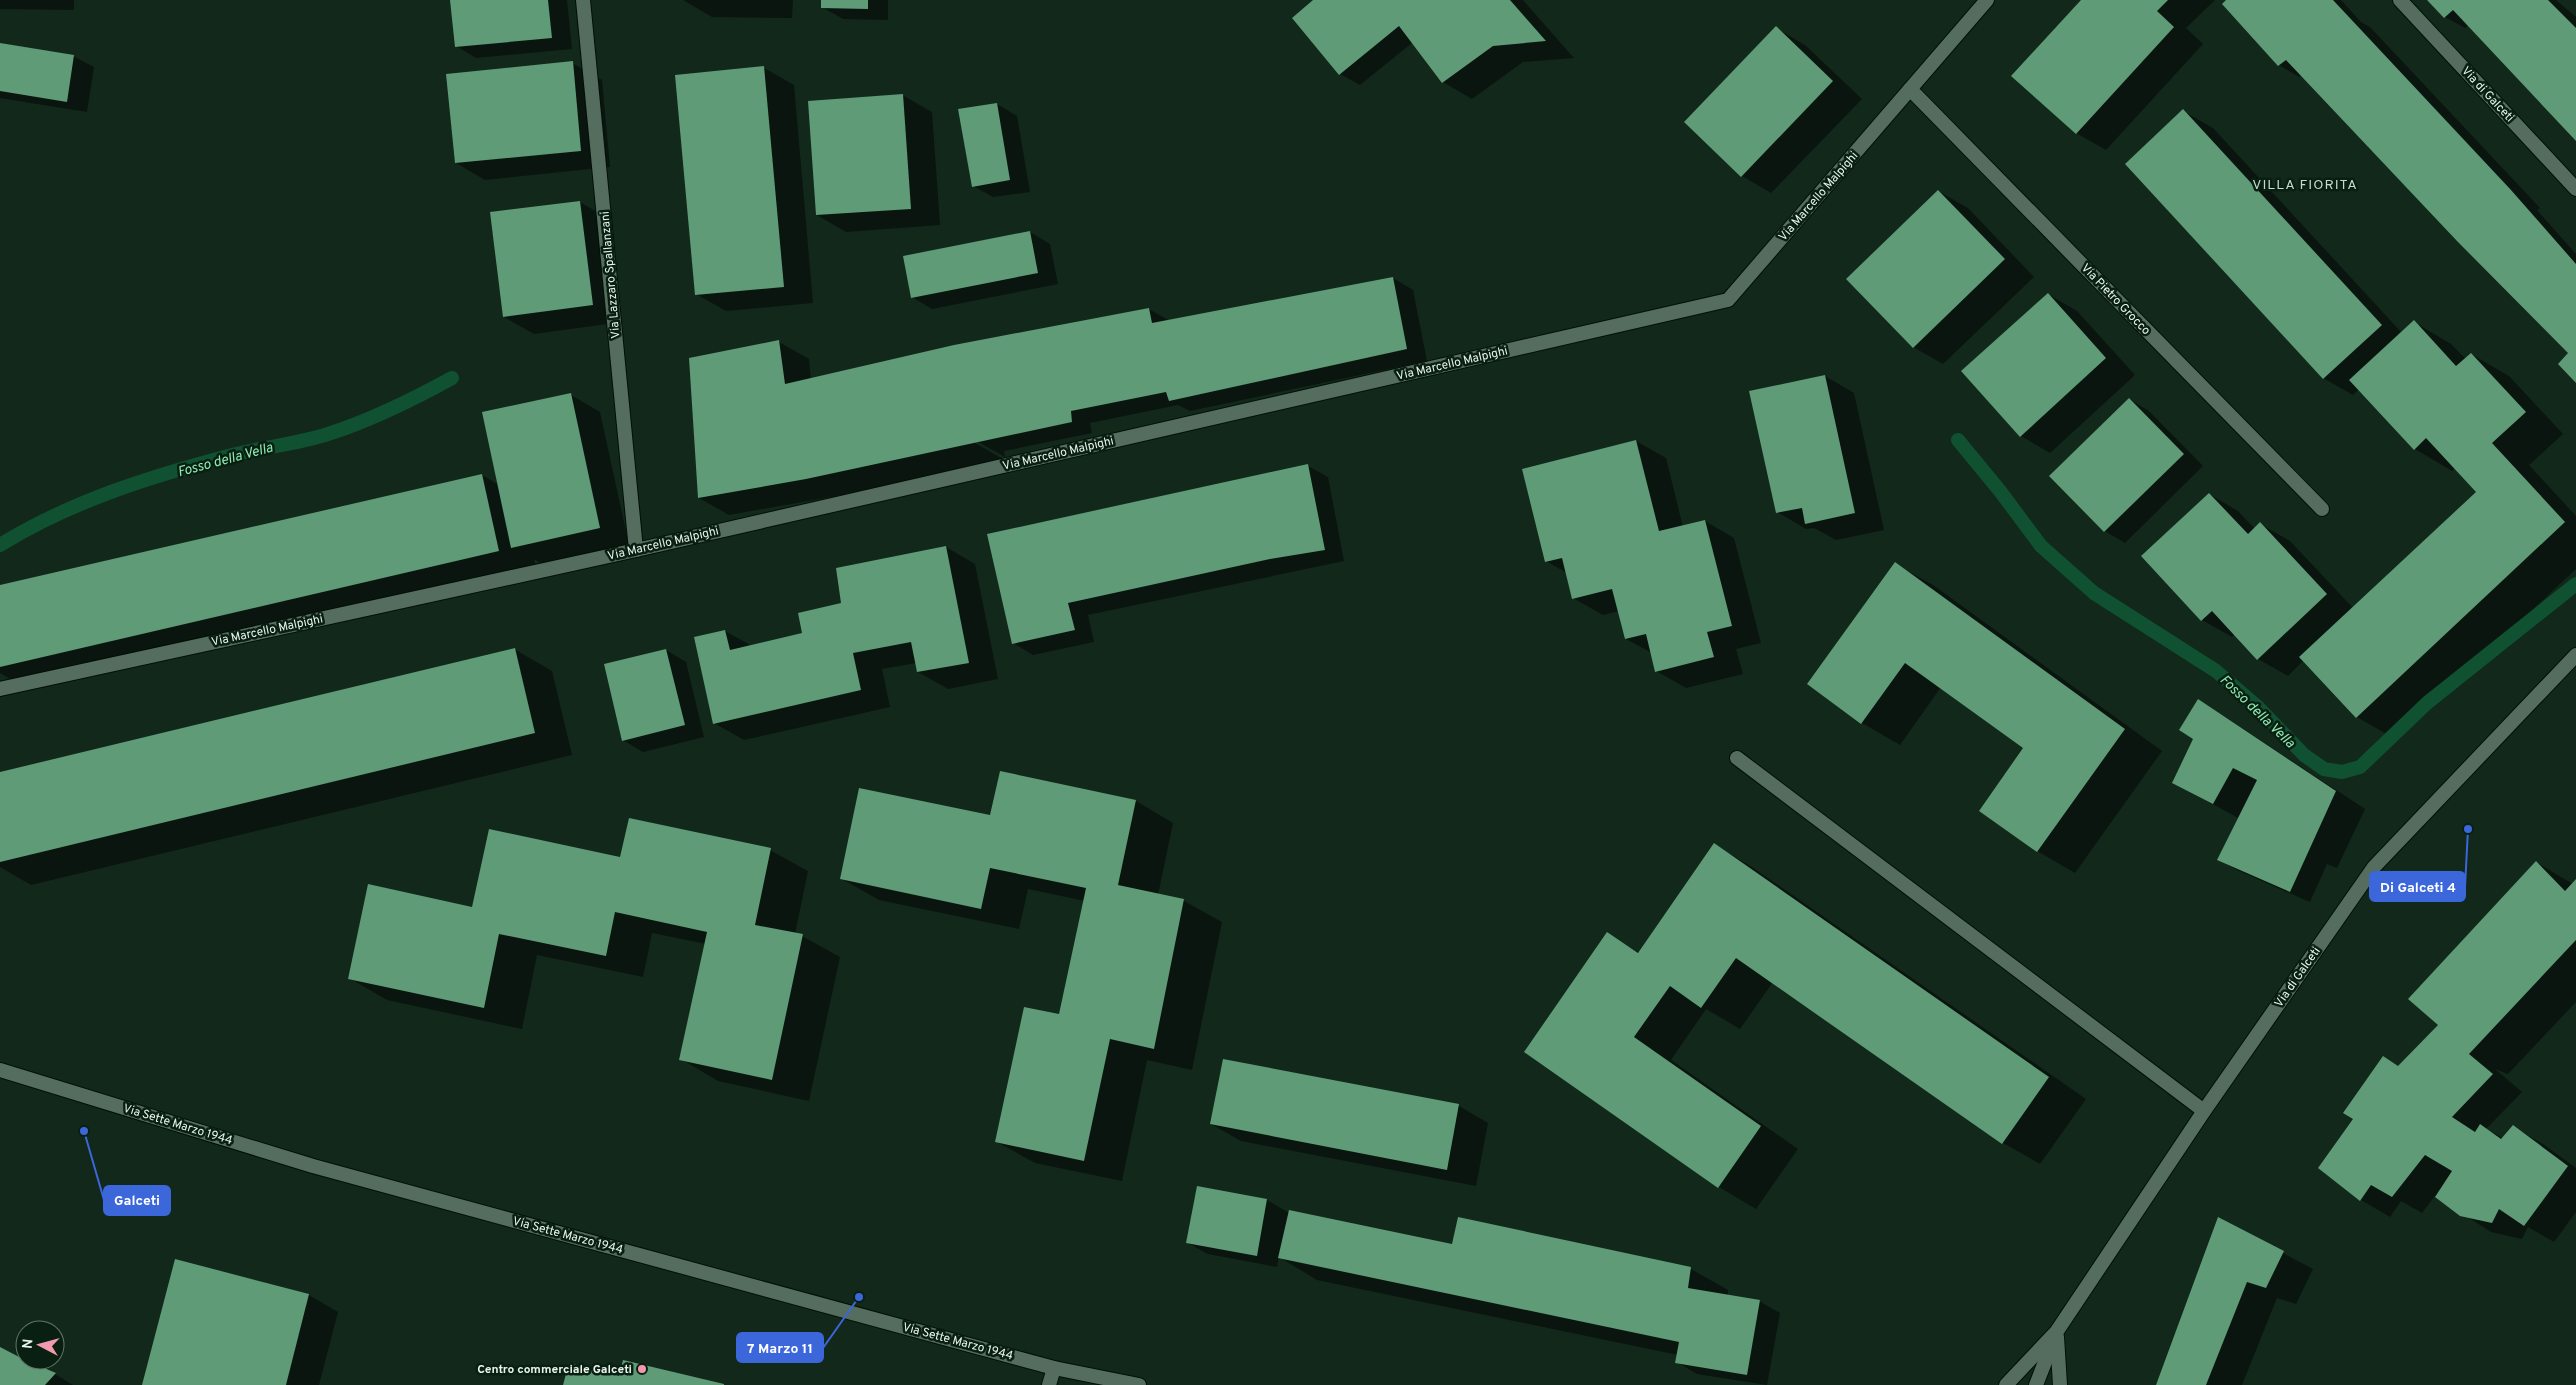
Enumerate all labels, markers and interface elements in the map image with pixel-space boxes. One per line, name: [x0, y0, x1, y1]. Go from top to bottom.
street label: Via di Galceti: [2458, 64, 2517, 126]
street label: Via Marcello Malpighi: [1775, 149, 1862, 245]
district label: VILLA FIORITA: [2252, 177, 2358, 194]
street label: Via Lazzaro Spallanzani: [597, 211, 625, 339]
street label: Via Pietro Grocco: [2077, 261, 2154, 339]
street label: Via Marcello Malpighi: [1395, 343, 1509, 385]
street label: Via Marcello Malpighi: [1001, 433, 1115, 475]
water label: Fosso della Vella: [176, 439, 276, 481]
street label: Via Marcello Malpighi: [606, 523, 720, 565]
street label: Via Marcello Malpighi: [210, 611, 324, 651]
water label: Fosso della Vella: [2216, 672, 2299, 753]
callout: Di Galceti 4: [2370, 872, 2465, 901]
text: Di Galceti 4: [2380, 880, 2456, 897]
street label: Via di Galceti: [2271, 944, 2324, 1011]
street label: Via Sette Marzo 1944: [121, 1101, 234, 1149]
callout: Galceti: [104, 1186, 170, 1215]
text: Galceti: [114, 1193, 160, 1210]
street label: Via Sette Marzo 1944: [511, 1214, 625, 1258]
north arrow: [15, 1320, 65, 1370]
street label: Via Sette Marzo 1944: [901, 1320, 1015, 1364]
callout: 7 Marzo 11: [737, 1333, 823, 1362]
text: N: [20, 1338, 38, 1350]
text: 7 Marzo 11: [747, 1341, 813, 1358]
place label: Centro commerciale Galceti: [477, 1362, 632, 1378]
marker: Centro commerciale Galceti: [636, 1363, 648, 1375]

